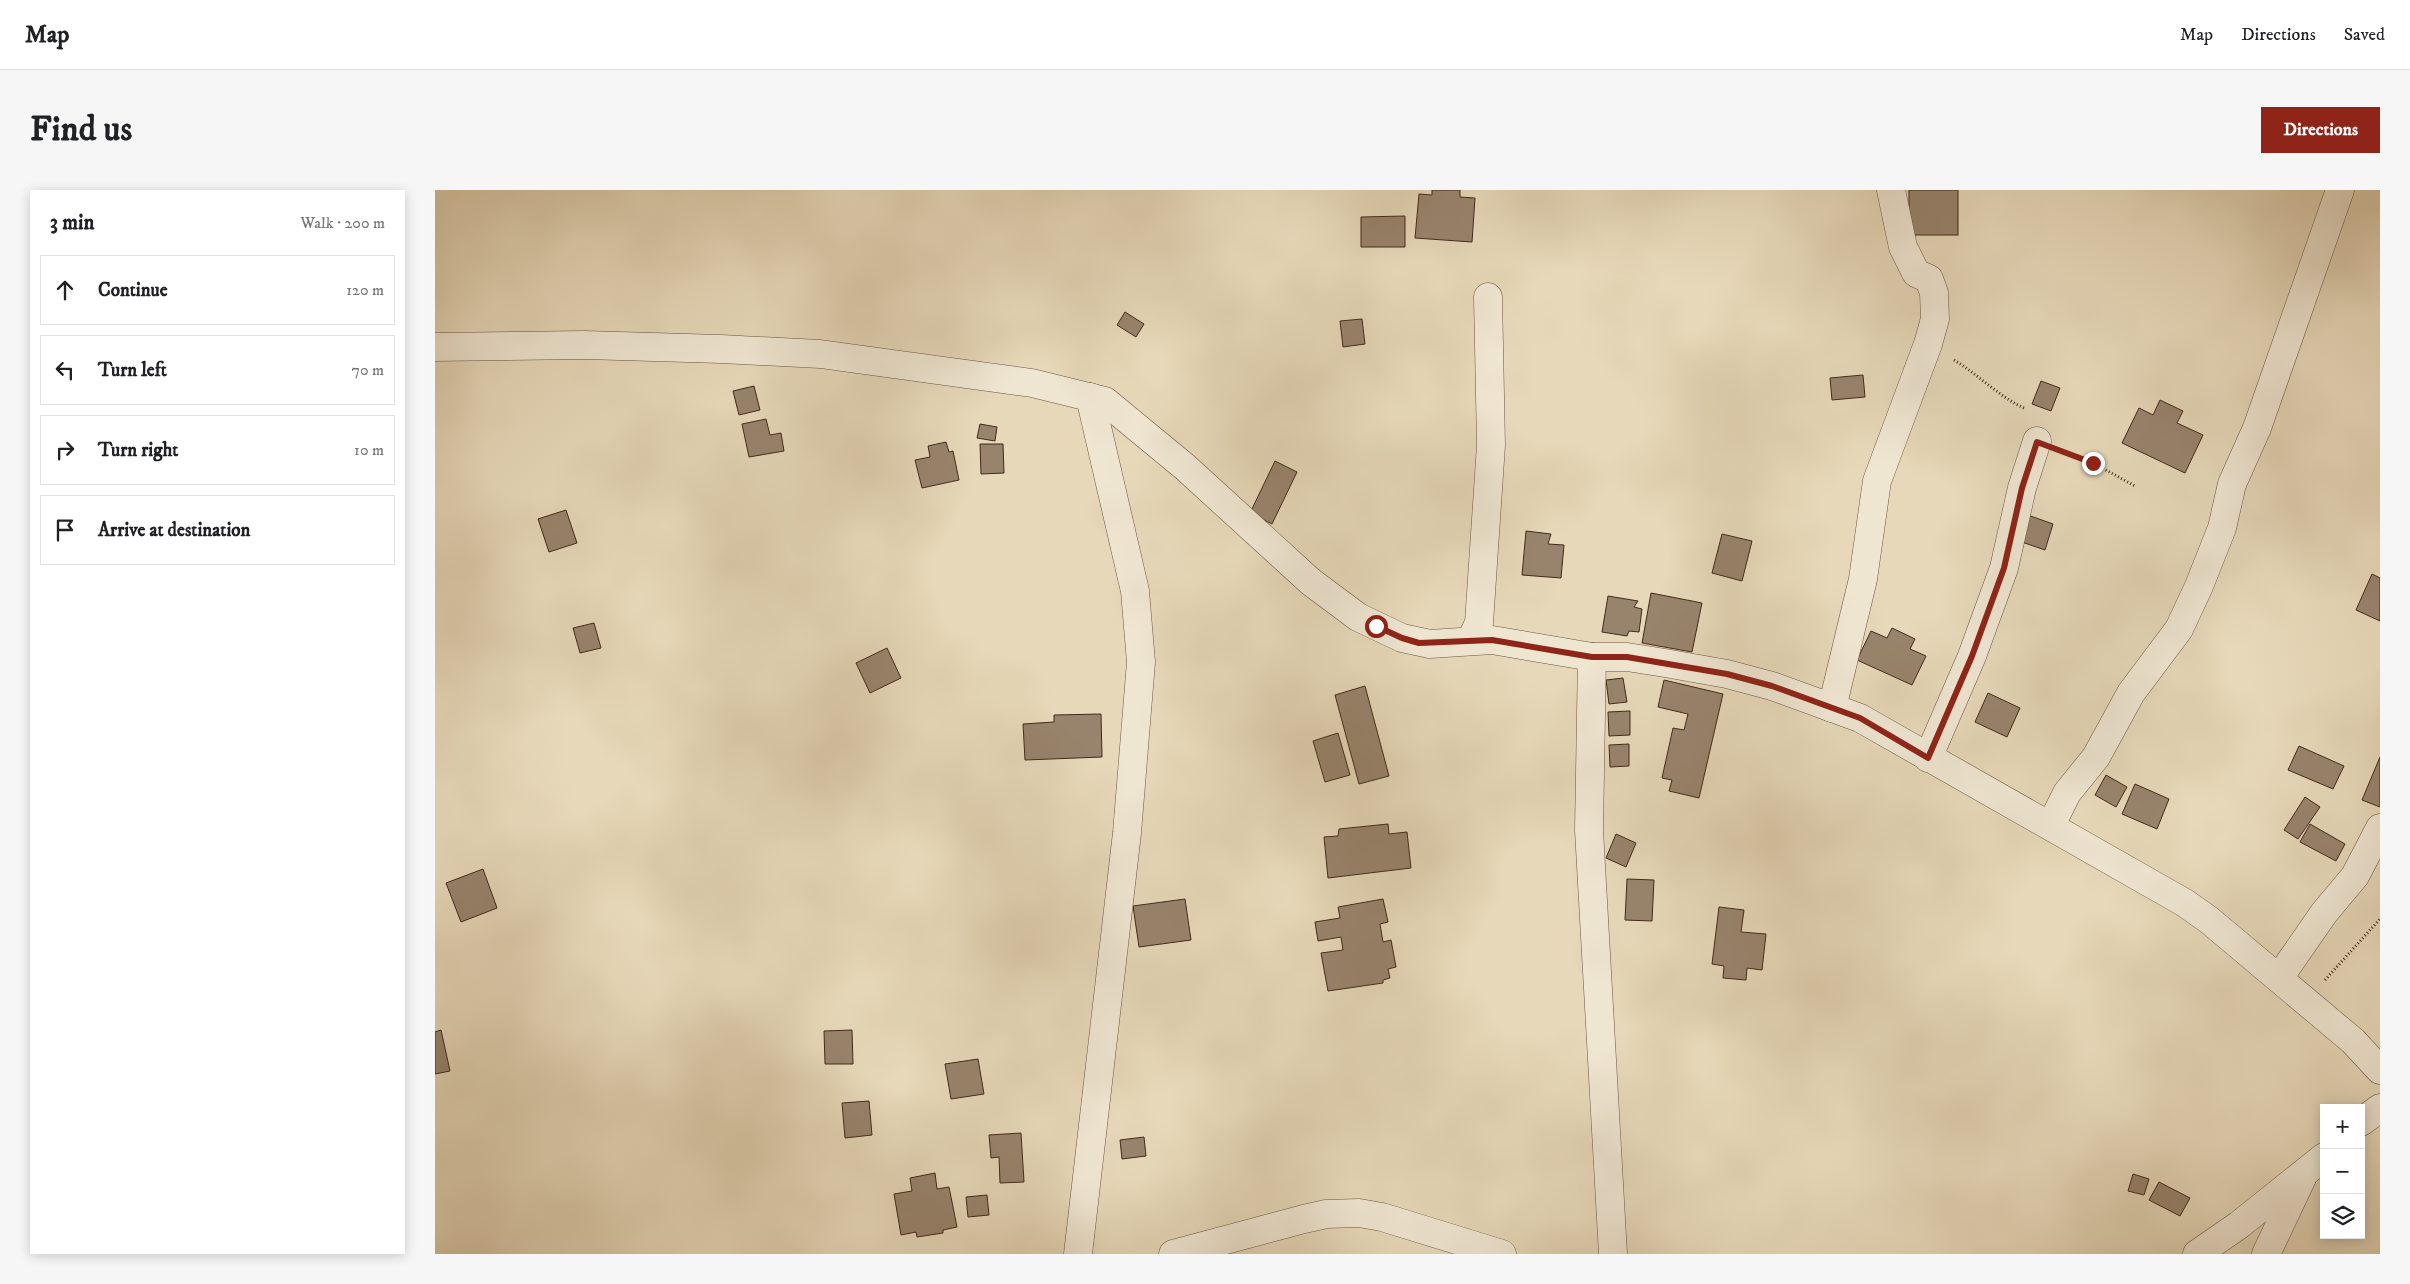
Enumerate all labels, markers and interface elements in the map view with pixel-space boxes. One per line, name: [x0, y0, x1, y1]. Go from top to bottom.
text: Map: [25, 20, 69, 50]
text: Map: [2180, 24, 2213, 46]
text: Directions: [2241, 24, 2316, 46]
text: Saved: [2344, 24, 2385, 46]
button: Directions: [2261, 107, 2380, 153]
text: Find us: [30, 108, 132, 152]
text: 3 min: [50, 210, 95, 236]
text: Walk · 200 m: [301, 213, 385, 233]
icon: ahead: [51, 276, 79, 304]
text: Continue: [98, 279, 168, 302]
text: 120 m: [346, 280, 384, 300]
icon: left: [51, 356, 79, 384]
text: Turn left: [98, 359, 167, 382]
text: 70 m: [352, 360, 384, 380]
icon: right: [51, 436, 79, 464]
text: Turn right: [98, 439, 178, 462]
text: 10 m: [354, 440, 384, 460]
route end: [2082, 452, 2105, 475]
icon: arrive: [51, 516, 79, 544]
text: Arrive at destination: [98, 519, 250, 542]
route start: [1365, 615, 1388, 638]
map controls: [2320, 1104, 2365, 1239]
button: +: [2320, 1104, 2365, 1149]
button: −: [2320, 1149, 2365, 1194]
button: layers: [2320, 1194, 2365, 1239]

